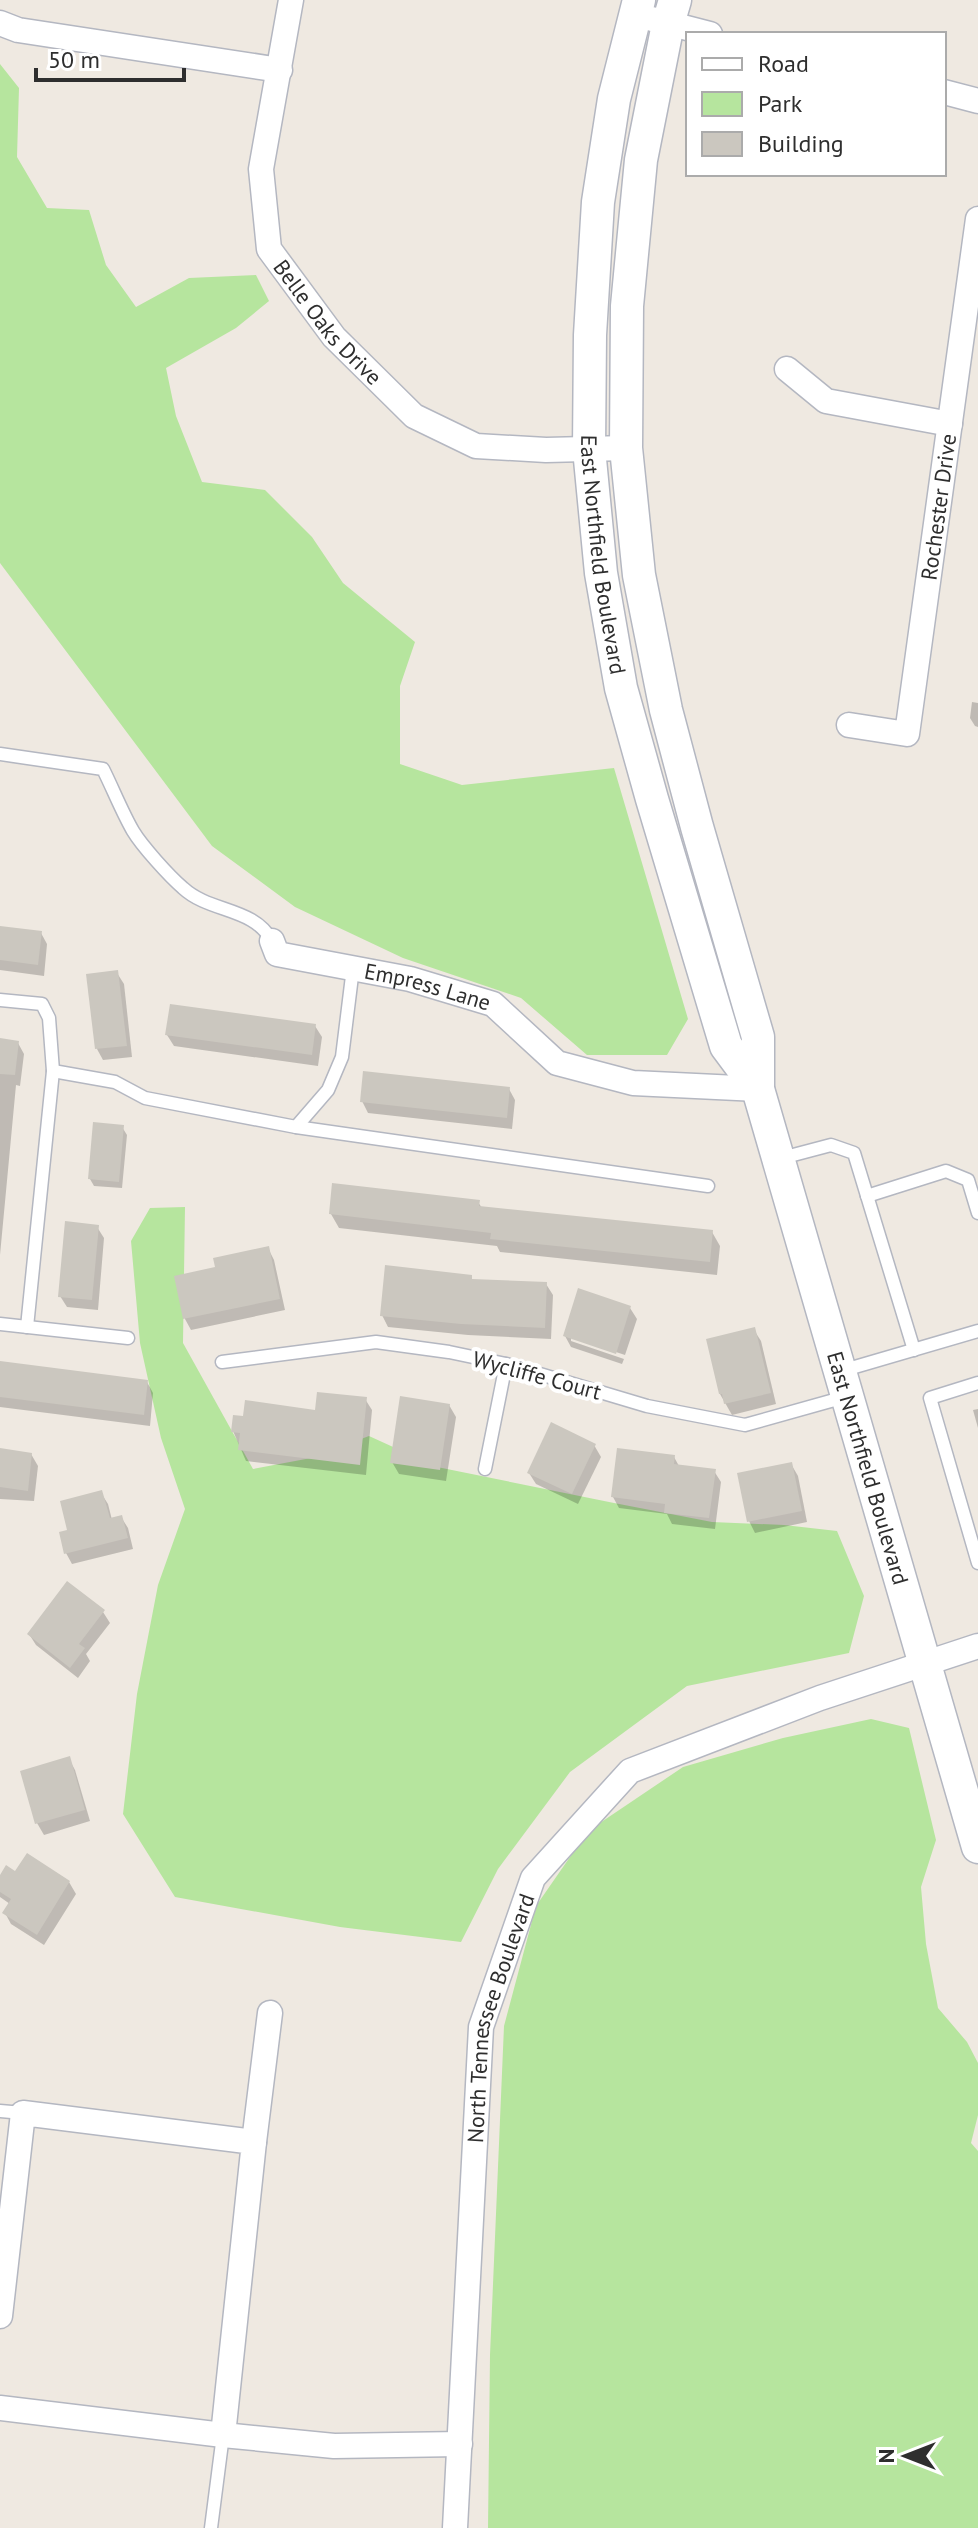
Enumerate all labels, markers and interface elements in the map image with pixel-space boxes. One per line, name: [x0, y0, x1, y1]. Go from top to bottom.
scale bar: [36, 32, 184, 82]
legend: [686, 32, 946, 176]
text: 50 m: [48, 44, 100, 75]
text: Road: [758, 48, 809, 79]
text: Park: [758, 88, 803, 119]
text: Building: [758, 128, 844, 159]
street label: Belle Oaks Drive: [268, 254, 388, 391]
street label: Rochester Drive: [914, 432, 962, 582]
street label: East Northfield Boulevard: [575, 435, 632, 676]
street label: Empress Lane: [362, 957, 494, 1017]
street label: Wycliffe Court: [470, 1344, 605, 1406]
street label: East Northfield Boulevard: [821, 1348, 915, 1588]
street label: North Tennessee Boulevard: [461, 1890, 541, 2143]
north arrow: [866, 2416, 946, 2496]
text: N: [872, 2449, 900, 2463]

